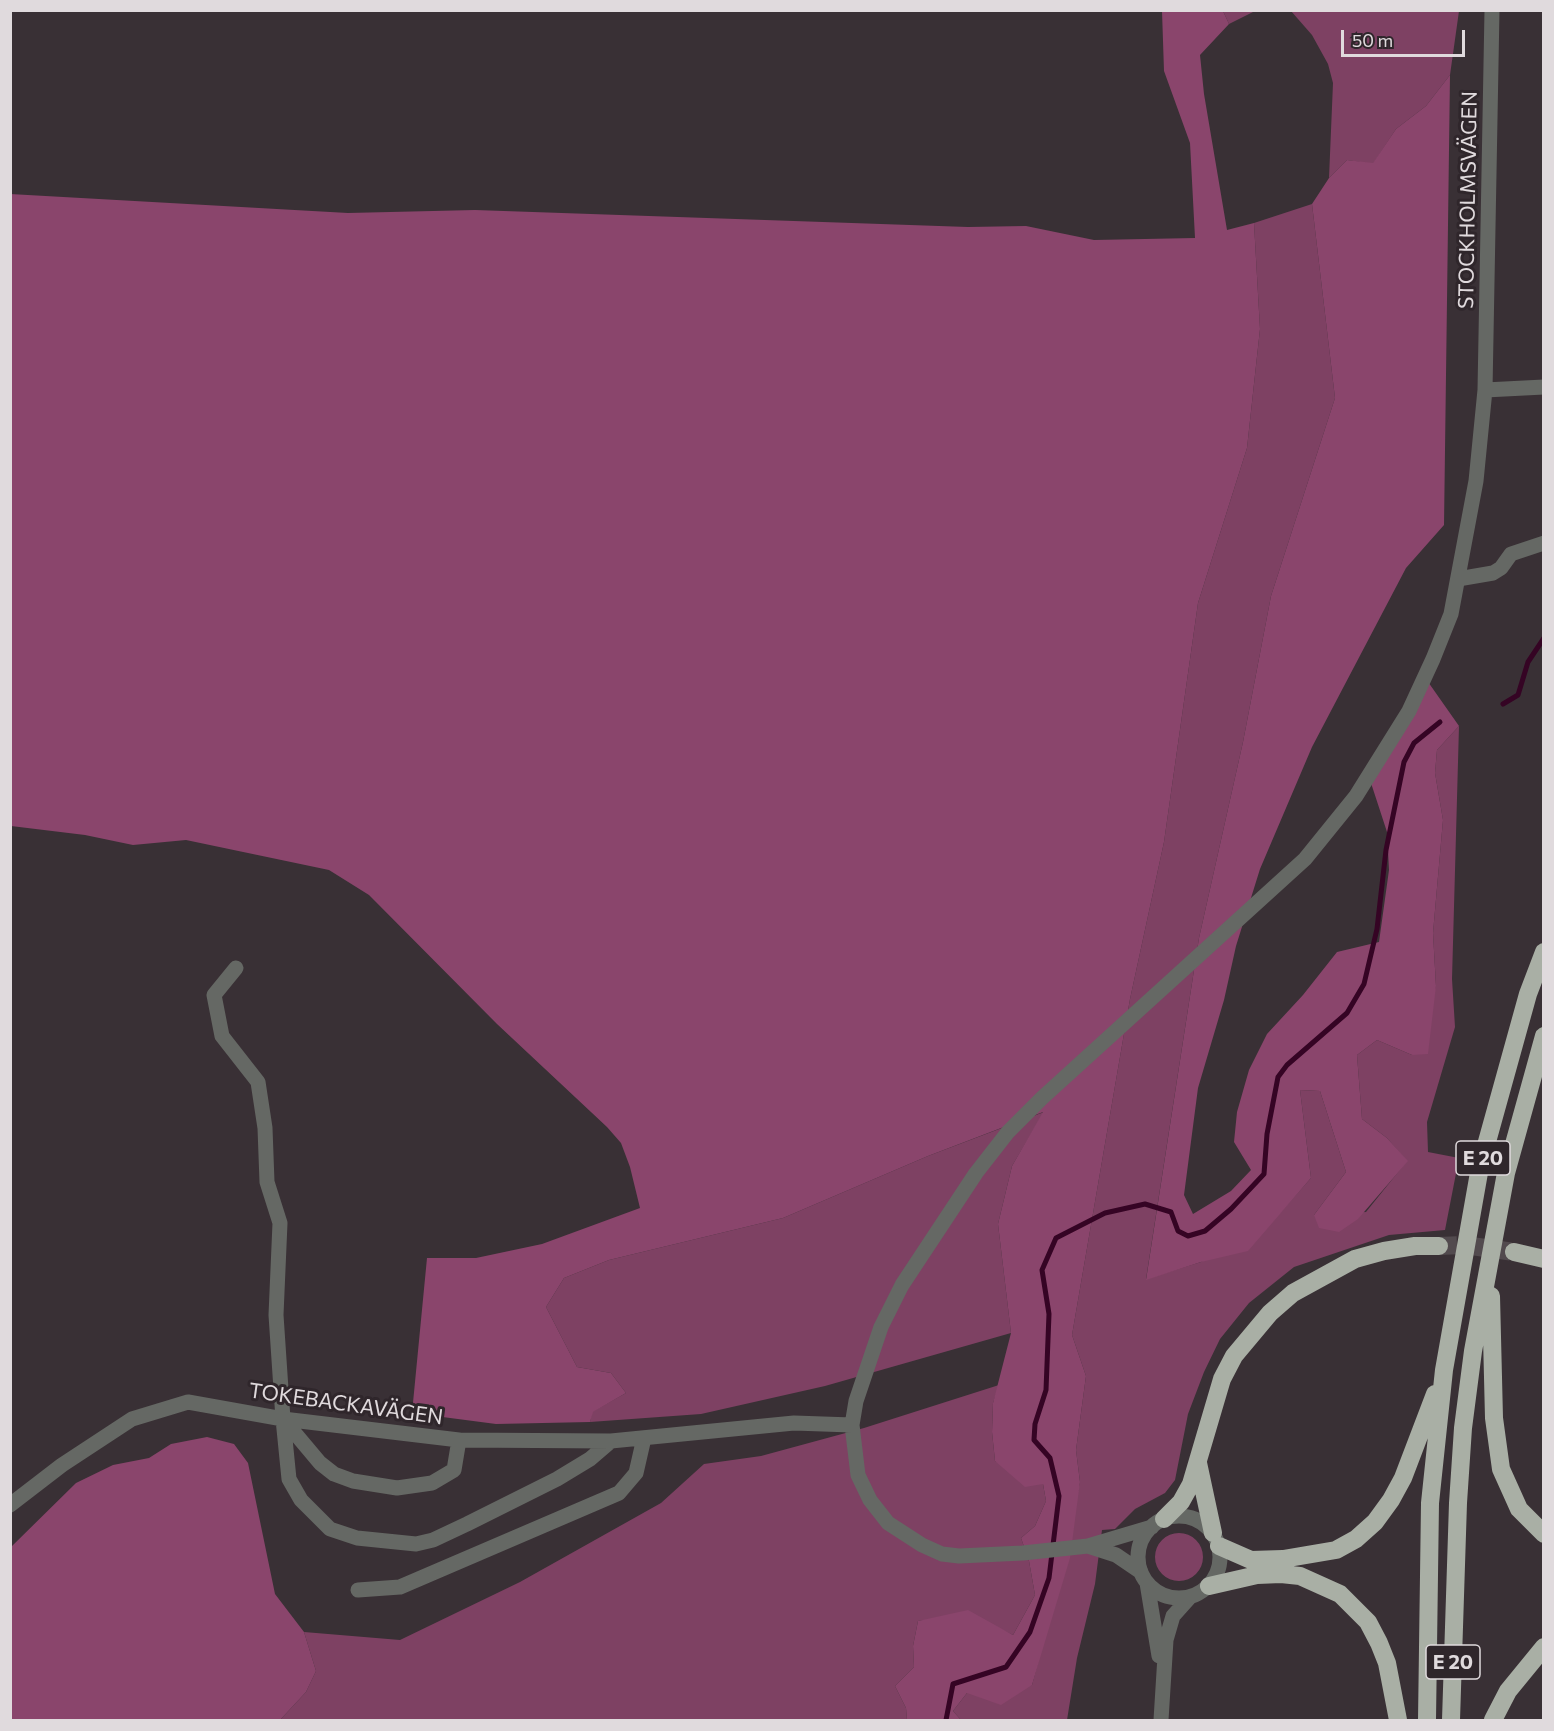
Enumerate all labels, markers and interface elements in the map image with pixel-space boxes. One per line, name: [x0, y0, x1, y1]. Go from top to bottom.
scale bar: [1344, 18, 1468, 56]
text: 50 m: [1352, 29, 1393, 51]
street label: STOCKHOLMSVÄGEN: [1454, 91, 1482, 309]
road number: E 20: [1456, 1141, 1510, 1175]
street label: TOKEBACKAVÄGEN: [247, 1378, 445, 1430]
road number: E 20: [1426, 1645, 1480, 1679]

